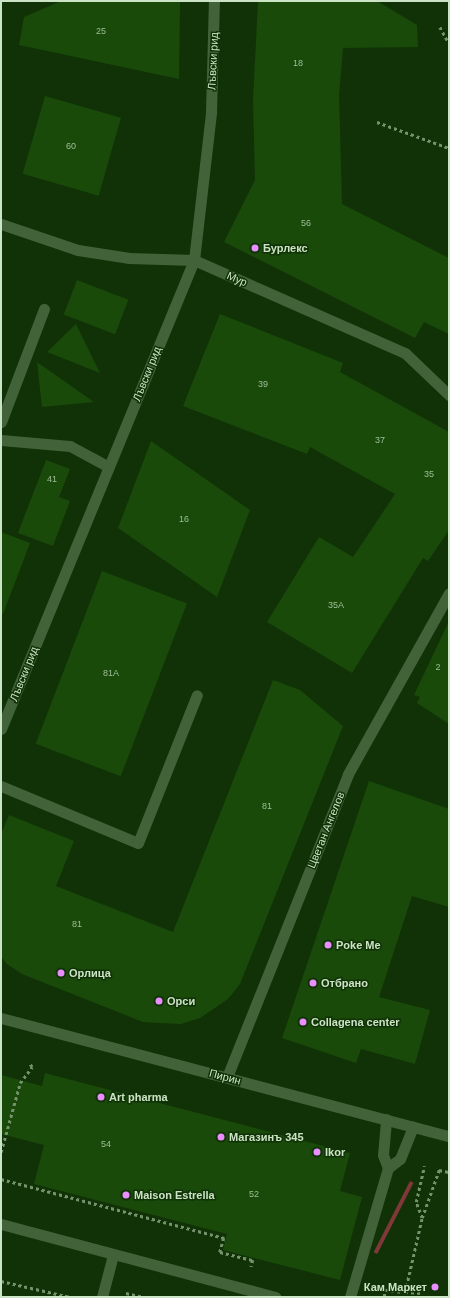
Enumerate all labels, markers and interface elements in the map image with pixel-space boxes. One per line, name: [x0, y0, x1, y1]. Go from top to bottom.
house number: 25: [96, 26, 106, 36]
street label: Лъвски рид: [205, 32, 221, 90]
house number: 18: [293, 58, 303, 68]
house number: 60: [66, 141, 76, 151]
house number: 56: [301, 218, 311, 228]
place label: Бурлекс: [263, 241, 308, 255]
marker: Бурлекс: [250, 243, 260, 253]
street label: Мур: [225, 269, 249, 289]
street label: Лъвски рид: [130, 345, 164, 403]
house number: 39: [258, 379, 268, 389]
house number: 37: [375, 435, 385, 445]
house number: 35: [424, 469, 434, 479]
house number: 41: [47, 474, 57, 484]
house number: 16: [179, 514, 189, 524]
house number: 35А: [328, 600, 344, 610]
street label: Лъвски рид: [7, 645, 41, 703]
house number: 2: [435, 662, 441, 672]
house number: 81А: [103, 668, 119, 678]
street label: Цветан Ангелов: [305, 790, 347, 870]
house number: 81: [262, 801, 272, 811]
house number: 81: [72, 919, 82, 929]
place label: Poke Me: [336, 938, 381, 952]
marker: Poke Me: [323, 940, 333, 950]
place label: Орлица: [69, 966, 111, 980]
marker: Орлица: [56, 968, 66, 978]
place label: Отбрано: [321, 976, 368, 990]
marker: Отбрано: [308, 978, 318, 988]
place label: Орси: [167, 994, 195, 1008]
marker: Орси: [154, 996, 164, 1006]
place label: Collagena center: [311, 1015, 400, 1029]
marker: Collagena center: [298, 1017, 308, 1027]
street label: Пирин: [208, 1066, 242, 1088]
place label: Art pharma: [109, 1090, 168, 1104]
marker: Art pharma: [96, 1092, 106, 1102]
place label: Магазинъ 345: [229, 1130, 304, 1144]
marker: Магазинъ 345: [216, 1132, 226, 1142]
house number: 54: [101, 1139, 111, 1149]
place label: Ikor: [325, 1145, 345, 1159]
marker: Ikor: [312, 1147, 322, 1157]
place label: Maison Estrella: [134, 1188, 215, 1202]
house number: 52: [249, 1189, 259, 1199]
marker: Maison Estrella: [121, 1190, 131, 1200]
place label: Кам Маркет: [364, 1280, 427, 1294]
marker: Кам Маркет: [430, 1282, 440, 1292]

